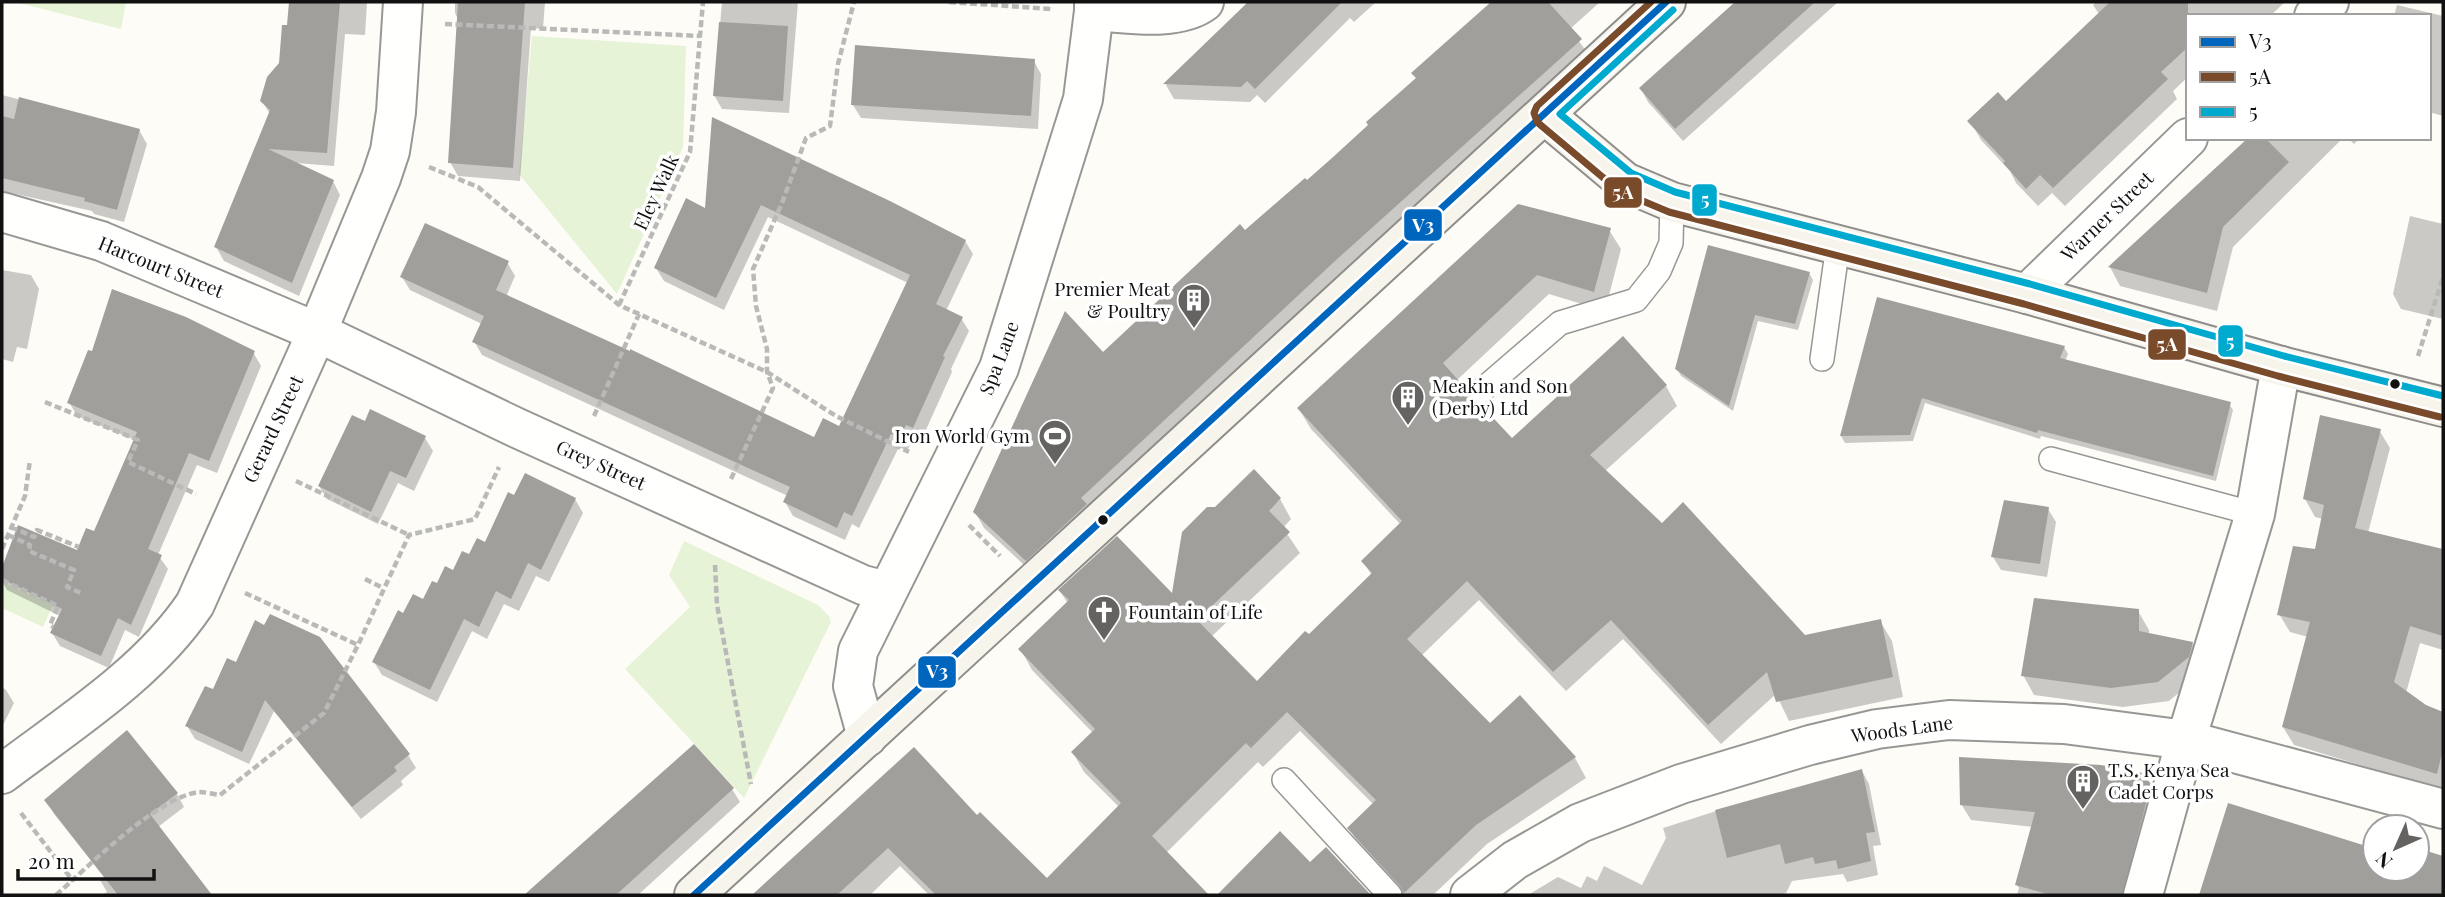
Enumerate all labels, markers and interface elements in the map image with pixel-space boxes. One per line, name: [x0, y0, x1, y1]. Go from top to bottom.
legend: [2186, 14, 2431, 140]
text: V3: [2248, 26, 2272, 54]
text: 5A: [2249, 61, 2272, 89]
text: 5: [2249, 96, 2258, 124]
street label: Eley Walk: [626, 149, 684, 234]
street label: Warner Street: [2054, 164, 2158, 267]
line badge: 5A: [1603, 176, 1643, 209]
text: 5A: [1612, 178, 1634, 204]
line badge: 5: [1691, 183, 1718, 217]
text: 5: [1701, 185, 1710, 211]
line badge: V3: [1403, 208, 1443, 242]
text: V3: [1411, 211, 1434, 237]
street label: Harcourt Street: [95, 229, 228, 303]
place label: Premier Meat & Poultry: [1054, 275, 1170, 323]
building icon: Premier Meat & Poultry: [1175, 281, 1213, 330]
street label: Spa Lane: [972, 317, 1024, 398]
line badge: 5: [2217, 324, 2244, 358]
text: 5: [2226, 327, 2235, 353]
line badge: 5A: [2147, 328, 2187, 361]
text: 5A: [2156, 330, 2178, 356]
street label: Gerard Street: [236, 370, 308, 487]
place label: Meakin and Son (Derby) Ltd: [1432, 372, 1569, 420]
unlabelled marker: [2388, 377, 2402, 391]
building icon: Meakin and Son (Derby) Ltd: [1389, 378, 1427, 427]
sports icon: Iron World Gym: [1036, 417, 1074, 466]
place label: Iron World Gym: [895, 422, 1030, 448]
street label: Grey Street: [552, 433, 651, 496]
unlabelled marker: [1096, 513, 1110, 527]
church icon: Fountain of Life: [1085, 593, 1123, 642]
place label: Fountain of Life: [1128, 598, 1263, 624]
line badge: V3: [917, 655, 957, 689]
text: V3: [925, 657, 948, 683]
street label: Woods Lane: [1848, 708, 1954, 748]
place label: T.S. Kenya Sea Cadet Corps: [2108, 756, 2230, 804]
building icon: T.S. Kenya Sea Cadet Corps: [2064, 762, 2102, 811]
north arrow: [2361, 813, 2431, 883]
scale bar: [18, 838, 154, 882]
text: 20 m: [28, 846, 75, 874]
text: N: [2369, 846, 2397, 875]

